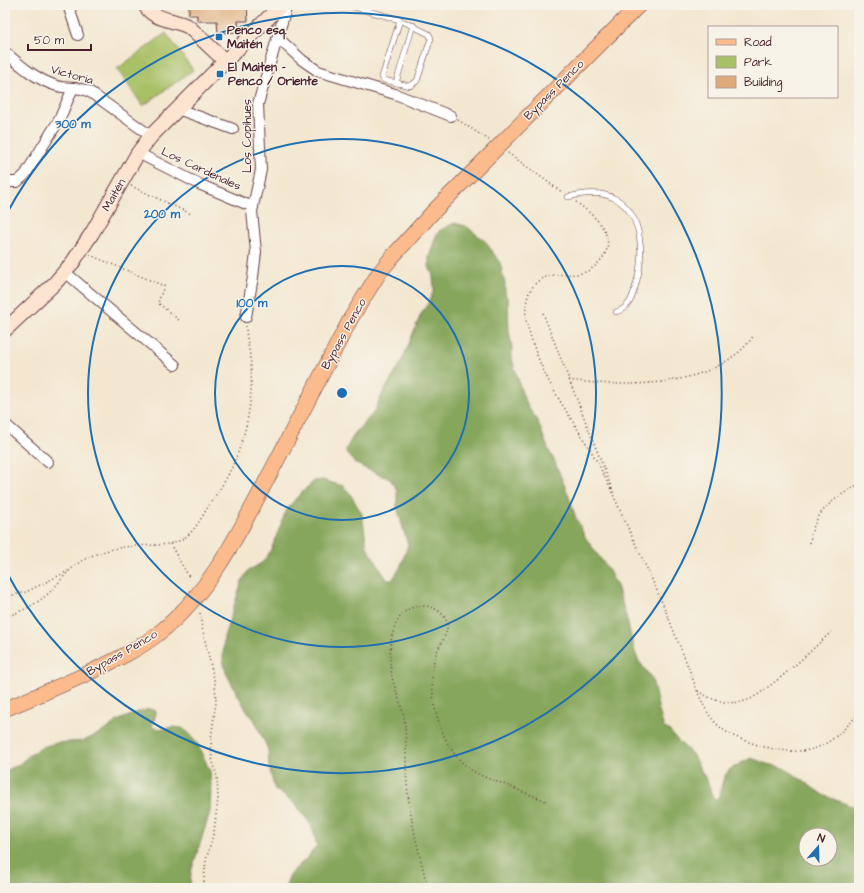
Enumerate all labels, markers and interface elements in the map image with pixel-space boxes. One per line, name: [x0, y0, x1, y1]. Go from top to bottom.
place label: Penco esq. Maitén: [227, 22, 287, 53]
scale bar: [28, 26, 91, 52]
legend: [708, 26, 838, 98]
text: 50 m: [34, 32, 65, 49]
marker: Penco esq. Maitén: [214, 32, 224, 42]
text: Road: [744, 34, 772, 51]
text: Park: [744, 54, 772, 71]
street label: Bypass Penco: [520, 56, 589, 125]
place label: El Maiten - Penco / Oriente: [228, 59, 318, 90]
street label: Victoria: [49, 61, 95, 89]
marker: El Maiten - Penco / Oriente: [215, 69, 225, 79]
text: Building: [744, 74, 782, 92]
street label: Los Copihues: [239, 99, 256, 173]
text: 300 m: [54, 116, 91, 133]
street label: Los Cardenales: [158, 143, 244, 195]
street label: Maitén: [98, 176, 130, 214]
text: 200 m: [143, 206, 181, 223]
text: 100 m: [237, 295, 268, 312]
street label: Bypass Penco: [317, 295, 372, 373]
centre of rings: [335, 386, 349, 400]
street label: Bypass Penco: [83, 626, 161, 681]
north arrow: [798, 827, 838, 867]
text: N: [815, 830, 827, 846]

